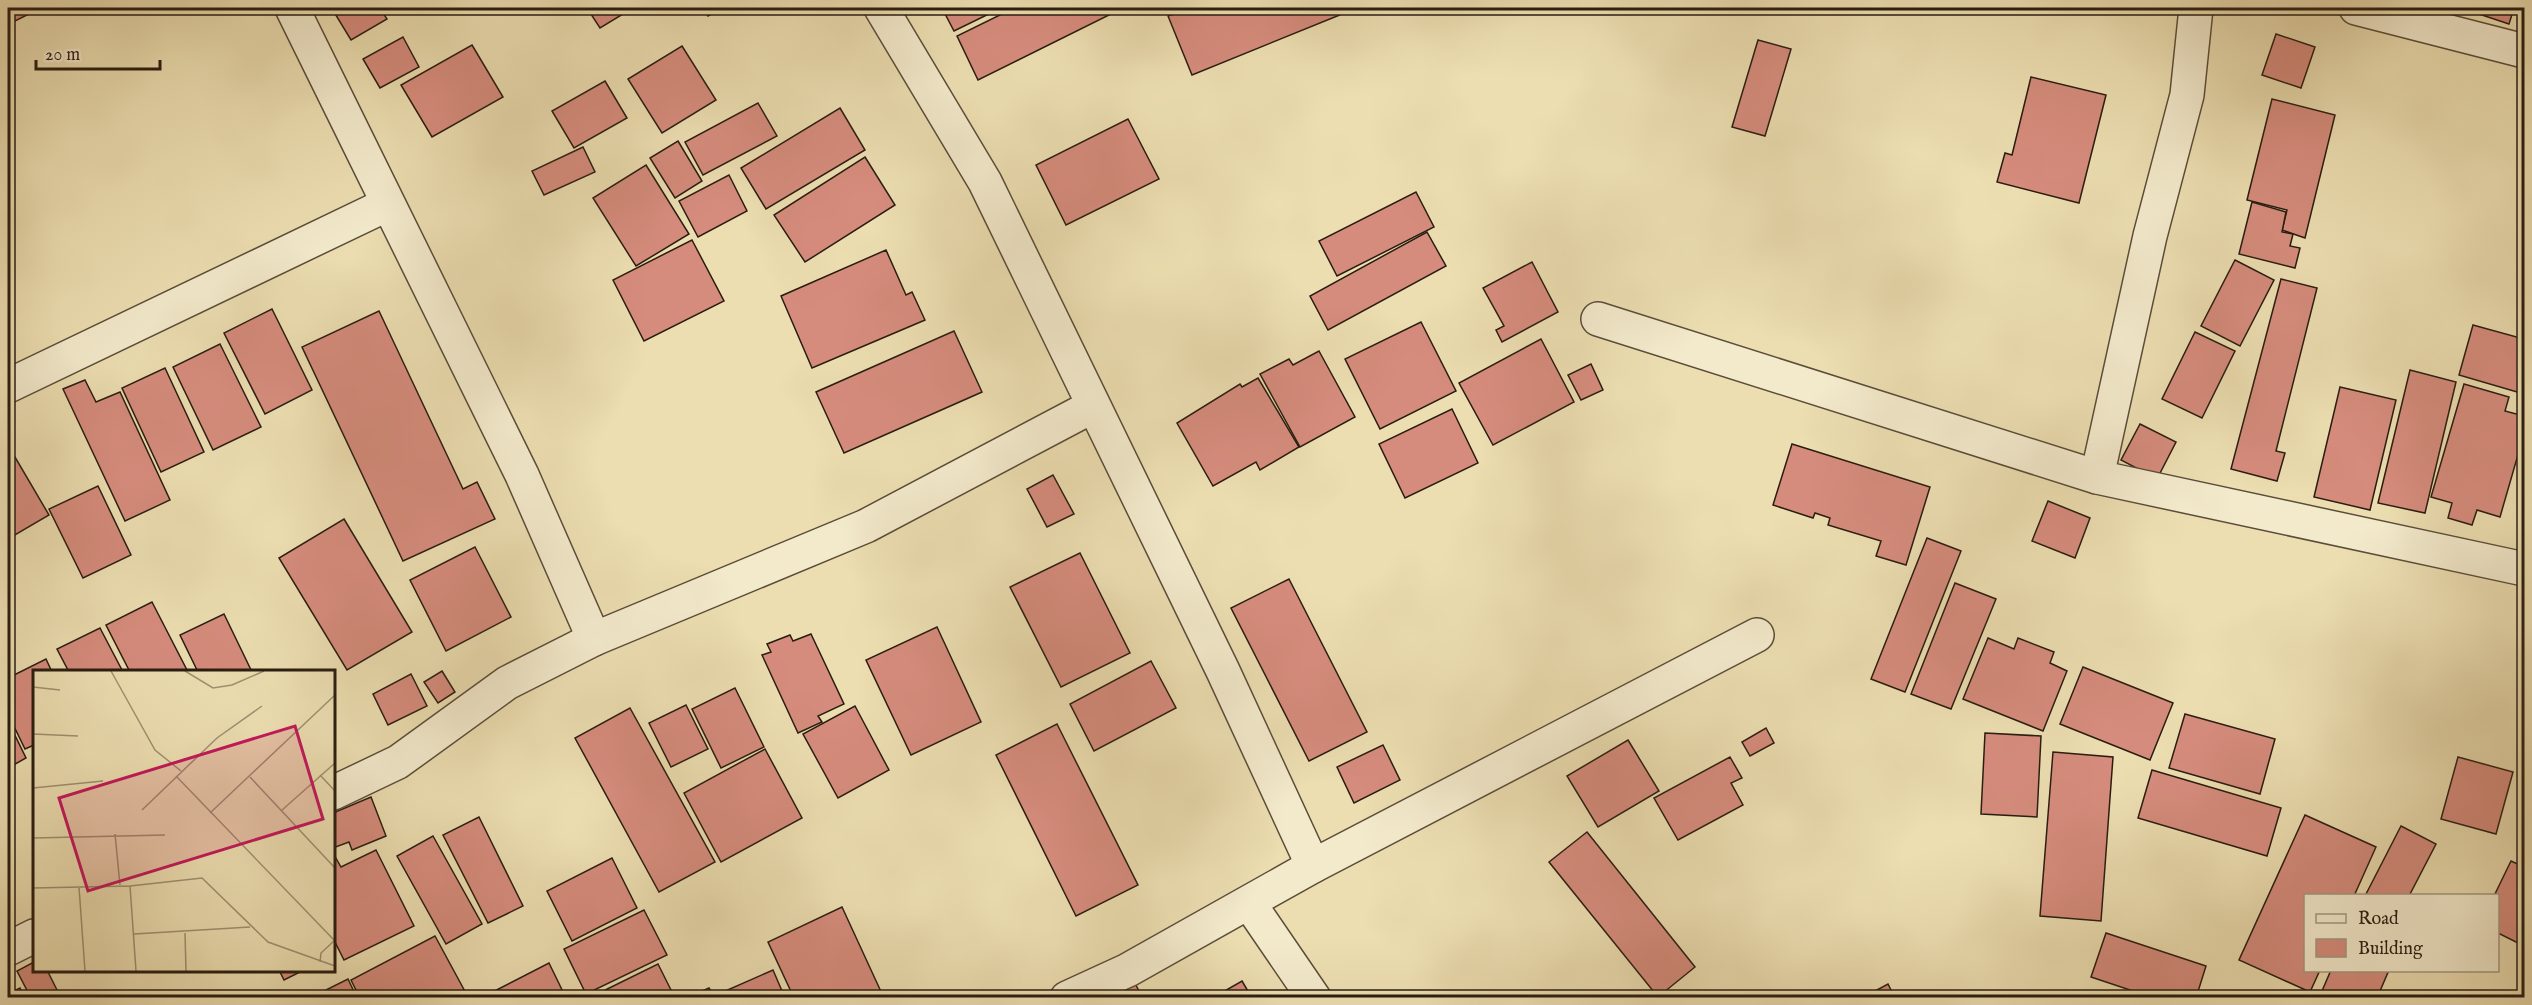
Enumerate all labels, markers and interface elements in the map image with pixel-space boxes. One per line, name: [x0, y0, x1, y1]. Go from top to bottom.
scale bar: [36, 33, 160, 71]
text: 20 m: [45, 44, 80, 67]
inset map: [33, 670, 334, 972]
legend: [2304, 894, 2499, 972]
text: Road: [2358, 908, 2399, 931]
text: Building: [2358, 938, 2423, 961]

